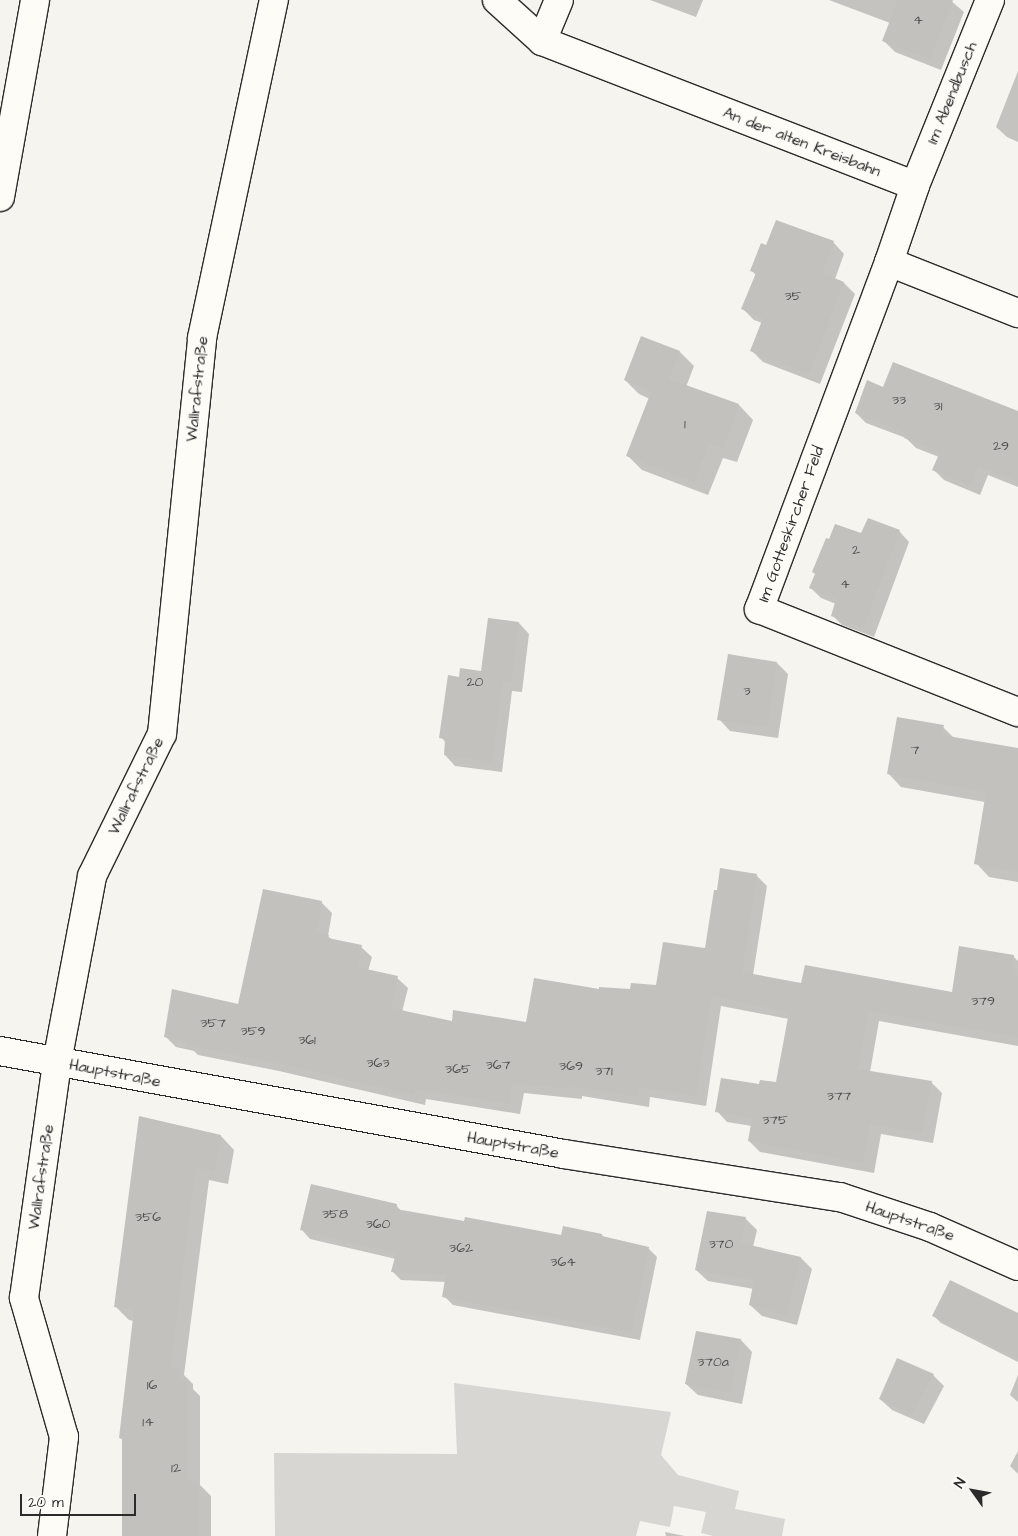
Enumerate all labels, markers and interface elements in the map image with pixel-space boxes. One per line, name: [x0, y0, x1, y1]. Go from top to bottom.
house number: 4: [913, 12, 923, 28]
street label: Im Abendbusch: [923, 39, 981, 147]
street label: An der alten Kreisbahn: [720, 103, 884, 181]
house number: 35: [784, 288, 802, 304]
street label: Wallrafstraße: [182, 335, 212, 443]
house number: 33: [892, 392, 906, 408]
house number: 31: [934, 398, 942, 414]
house number: 1: [684, 416, 686, 432]
house number: 29: [993, 438, 1009, 454]
street label: Im Gotteskircher Feld: [754, 443, 828, 605]
house number: 2: [852, 542, 860, 558]
house number: 4: [840, 576, 850, 592]
house number: 20: [467, 674, 483, 690]
house number: 3: [743, 683, 751, 699]
street label: Wallrafstraße: [104, 734, 168, 838]
house number: 7: [911, 742, 919, 758]
house number: 379: [971, 993, 995, 1009]
house number: 357: [200, 1015, 226, 1031]
house number: 359: [240, 1023, 266, 1039]
house number: 361: [298, 1032, 316, 1048]
street label: Hauptstraße: [68, 1055, 162, 1091]
house number: 363: [366, 1055, 390, 1071]
house number: 367: [486, 1057, 510, 1073]
house number: 369: [559, 1058, 583, 1074]
house number: 365: [445, 1061, 471, 1077]
house number: 371: [595, 1063, 613, 1079]
house number: 377: [827, 1088, 851, 1104]
house number: 375: [762, 1112, 788, 1128]
street label: Wallrafstraße: [24, 1123, 58, 1231]
street label: Hauptstraße: [466, 1127, 560, 1163]
street label: Hauptstraße: [863, 1197, 957, 1245]
house number: 358: [322, 1206, 348, 1222]
house number: 356: [135, 1209, 161, 1225]
house number: 360: [366, 1216, 390, 1232]
house number: 370: [709, 1236, 733, 1252]
house number: 362: [449, 1240, 473, 1256]
house number: 364: [550, 1254, 576, 1270]
house number: 370a: [697, 1354, 729, 1370]
house number: 16: [147, 1377, 157, 1393]
house number: 14: [142, 1414, 154, 1430]
house number: 12: [171, 1460, 181, 1476]
north arrow: [948, 1466, 998, 1516]
text: N: [949, 1474, 971, 1492]
scale bar: [22, 1484, 139, 1516]
text: 20 m: [28, 1492, 64, 1513]

